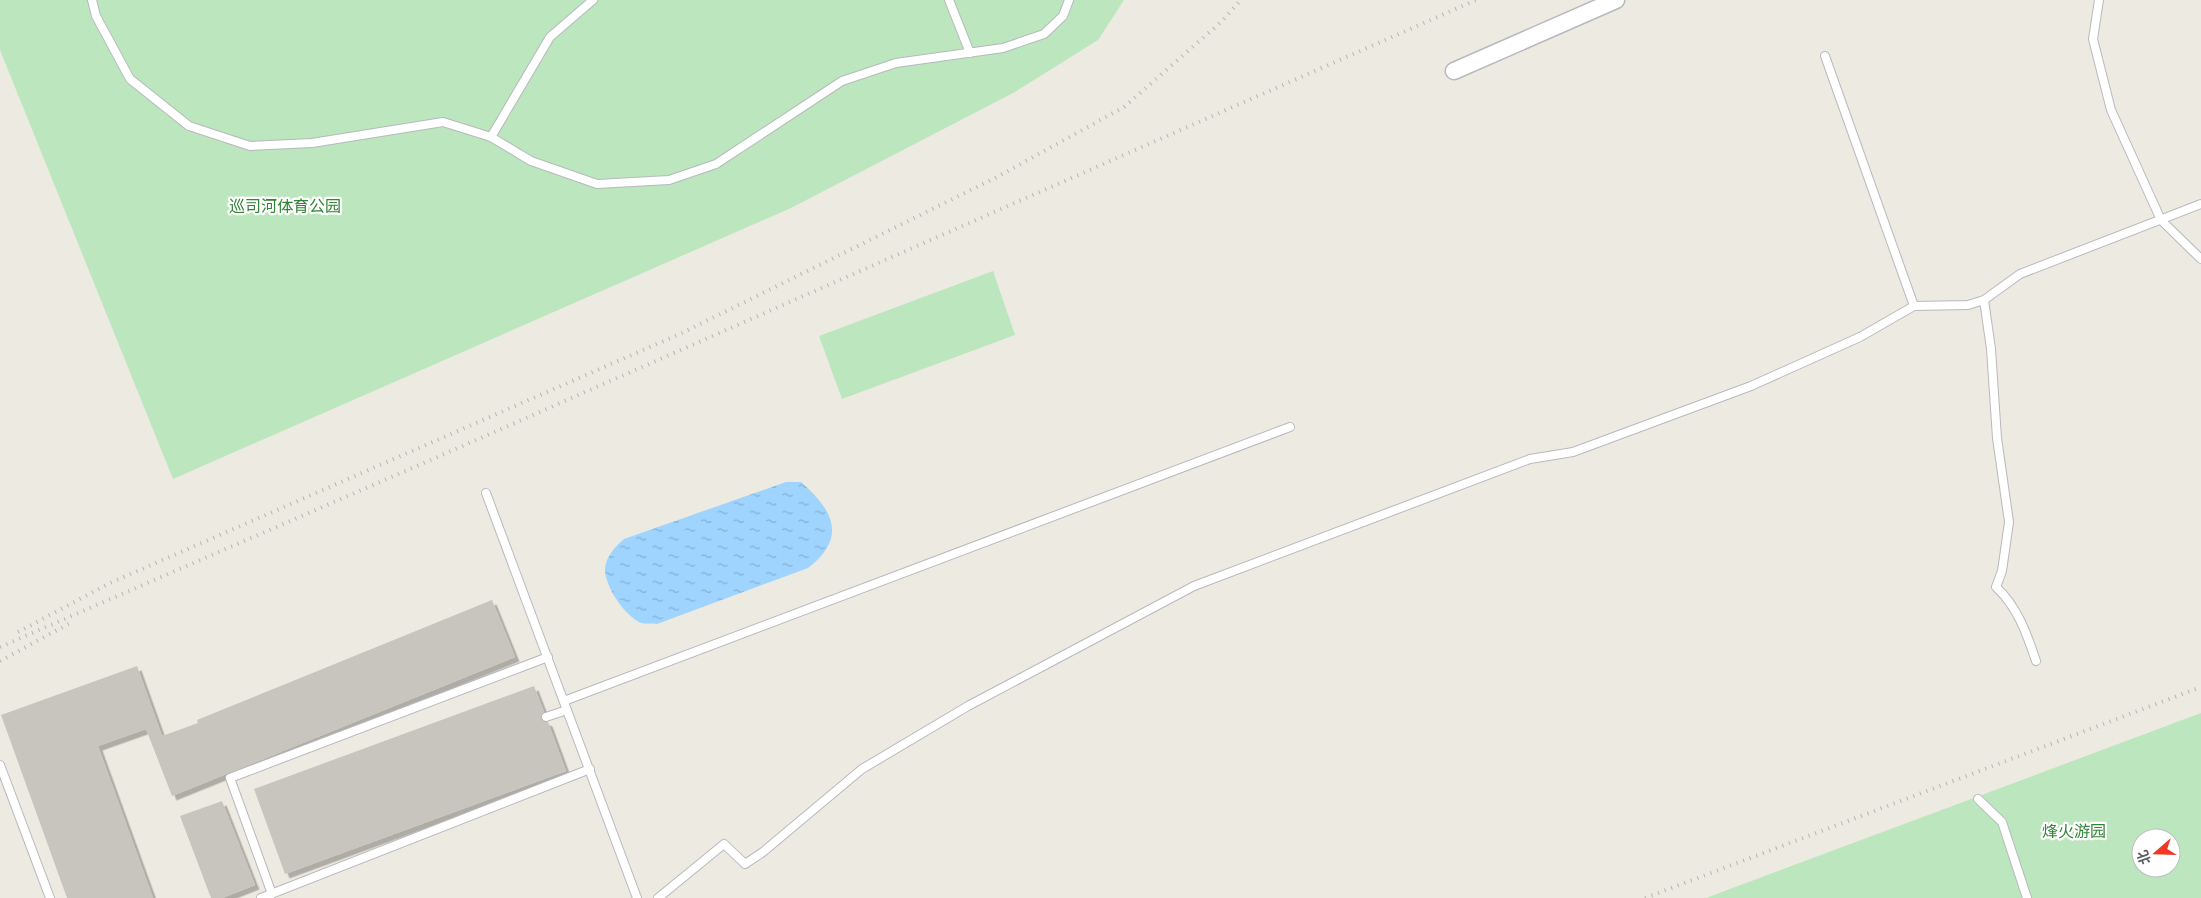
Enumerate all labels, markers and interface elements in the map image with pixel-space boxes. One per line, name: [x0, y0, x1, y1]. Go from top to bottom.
park label: 巡司河体育公园: [229, 197, 341, 216]
park label: 烽火游园: [2042, 822, 2106, 841]
north arrow: [2131, 828, 2181, 878]
text: 北: [2134, 848, 2154, 867]

